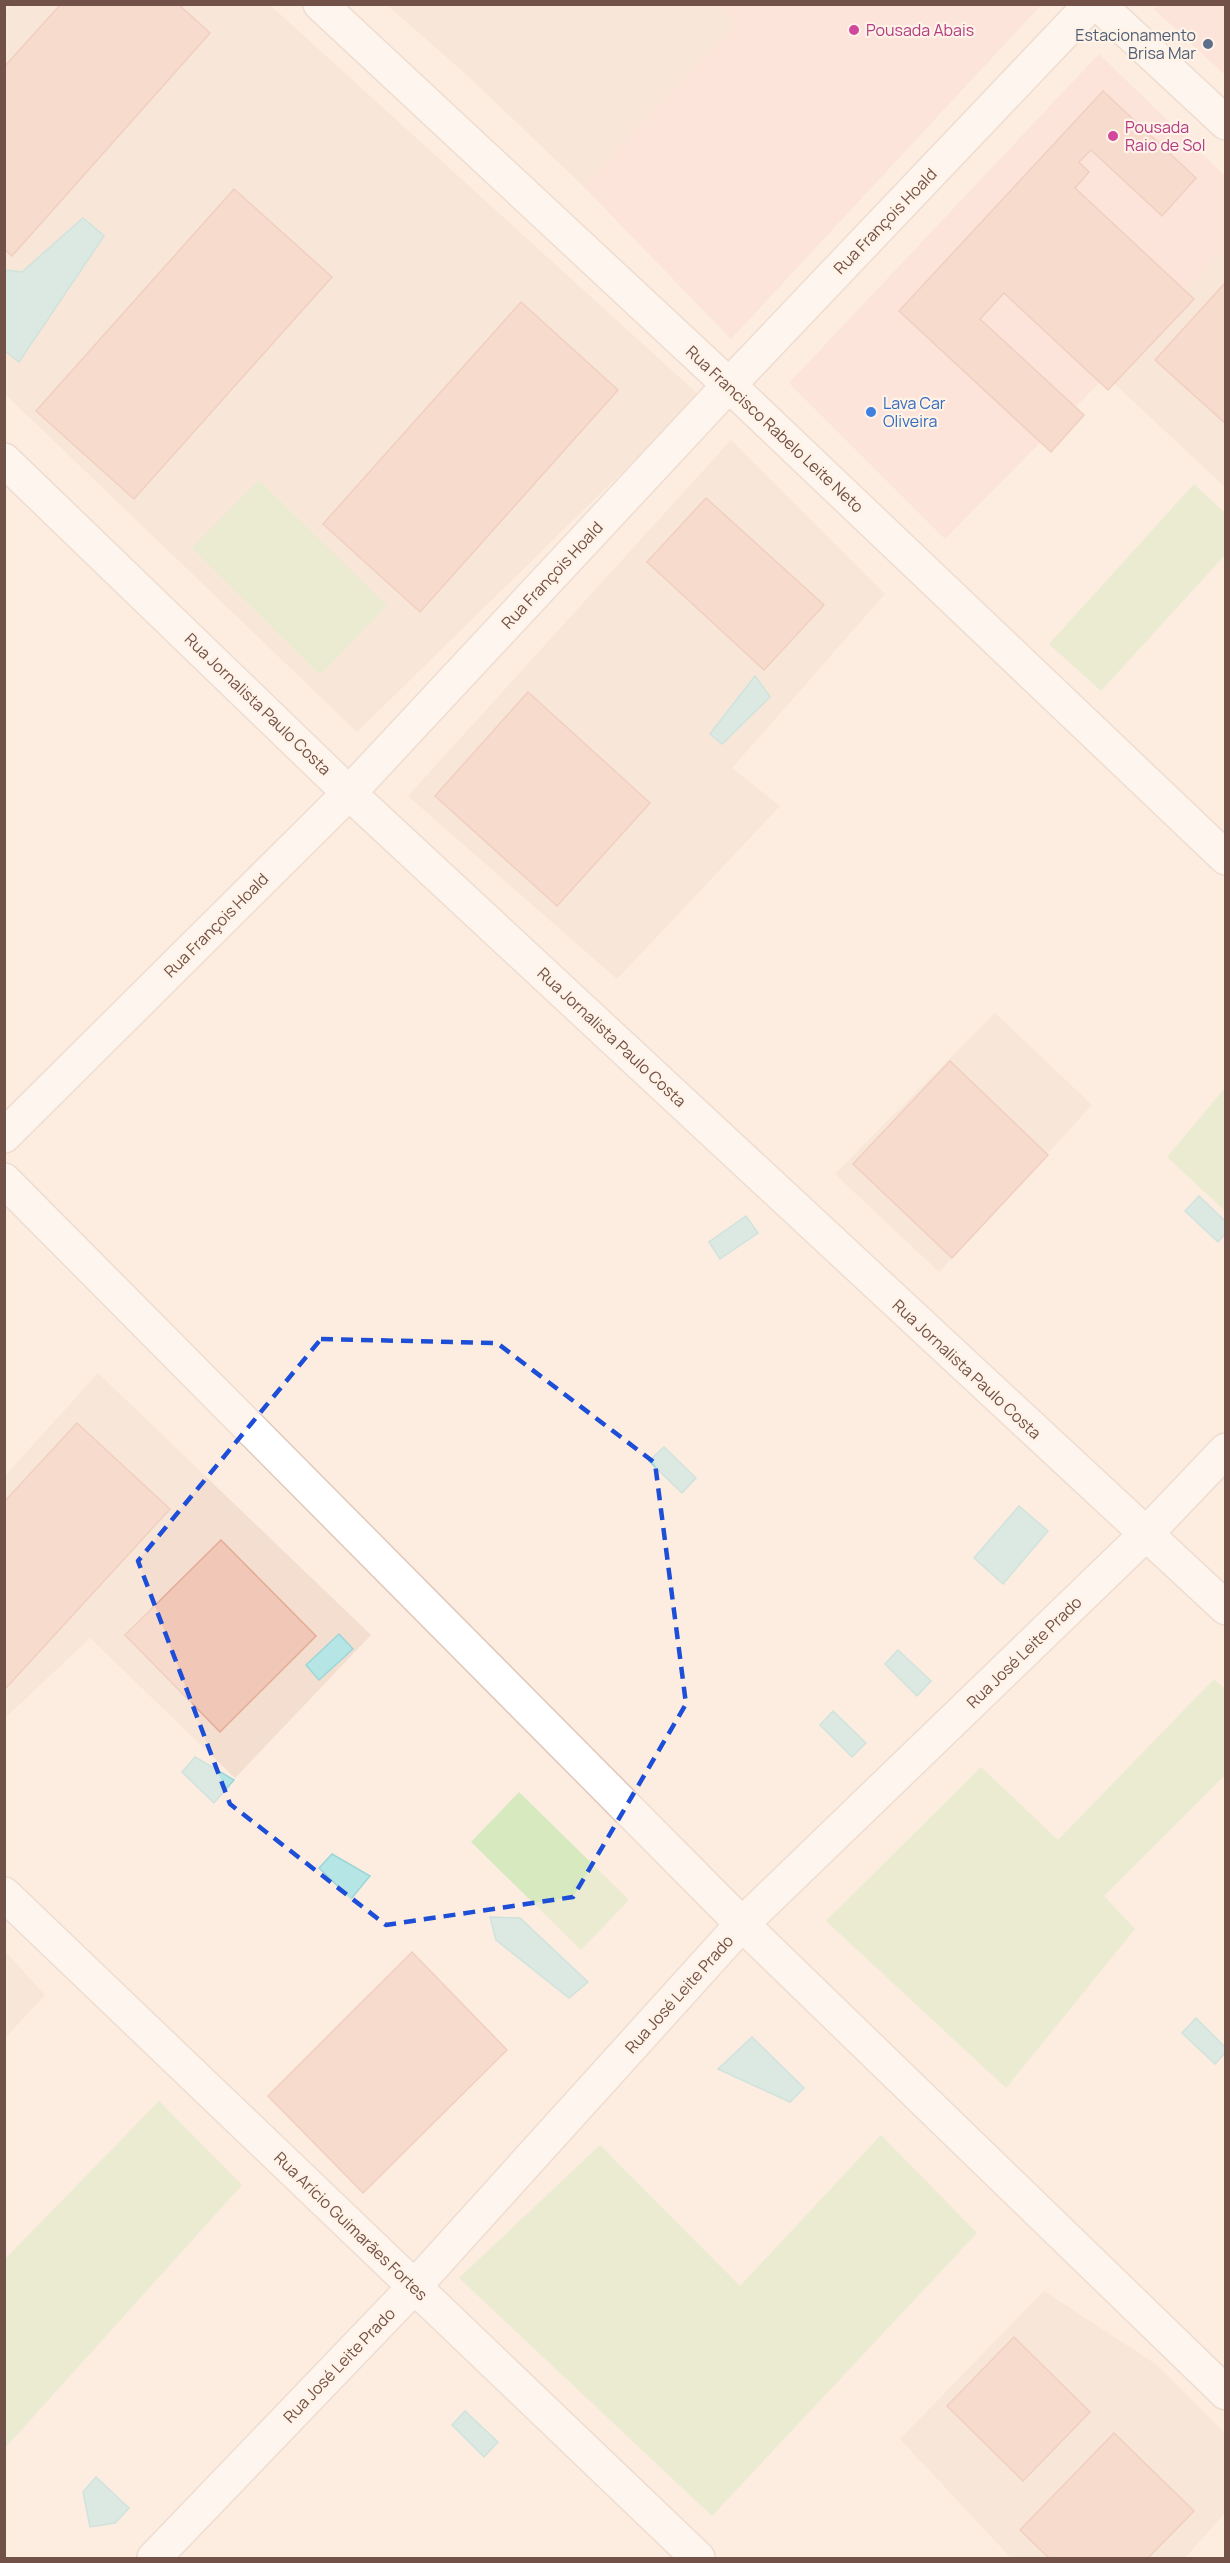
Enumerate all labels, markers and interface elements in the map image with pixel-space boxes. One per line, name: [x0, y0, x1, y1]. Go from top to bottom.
place label: Pousada Abais: [866, 19, 974, 41]
marker: Pousada Abais: [847, 23, 861, 37]
place label: Estacionamento Brisa Mar: [1075, 24, 1196, 64]
marker: Estacionamento Brisa Mar: [1201, 37, 1215, 51]
place label: Pousada Raio de Sol: [1125, 116, 1205, 156]
marker: Pousada Raio de Sol: [1106, 129, 1120, 143]
street label: Rua François Hoald: [829, 163, 941, 279]
street label: Rua Francisco Rabelo Leite Neto: [681, 341, 869, 517]
place label: Lava Car Oliveira: [883, 392, 946, 432]
marker: Lava Car Oliveira: [864, 405, 878, 419]
street label: Rua François Hoald: [496, 516, 608, 634]
street label: Rua Jornalista Paulo Costa: [180, 628, 336, 780]
street label: Rua François Hoald: [159, 868, 273, 982]
street label: Rua Jornalista Paulo Costa: [533, 962, 691, 1112]
street label: Rua Jornalista Paulo Costa: [888, 1294, 1046, 1444]
street label: Rua José Leite Prado: [962, 1591, 1086, 1713]
street label: Rua José Leite Prado: [620, 1930, 738, 2058]
street label: Rua Arício Guimarães Fortes: [269, 2147, 433, 2305]
street label: Rua José Leite Prado: [278, 2303, 400, 2427]

